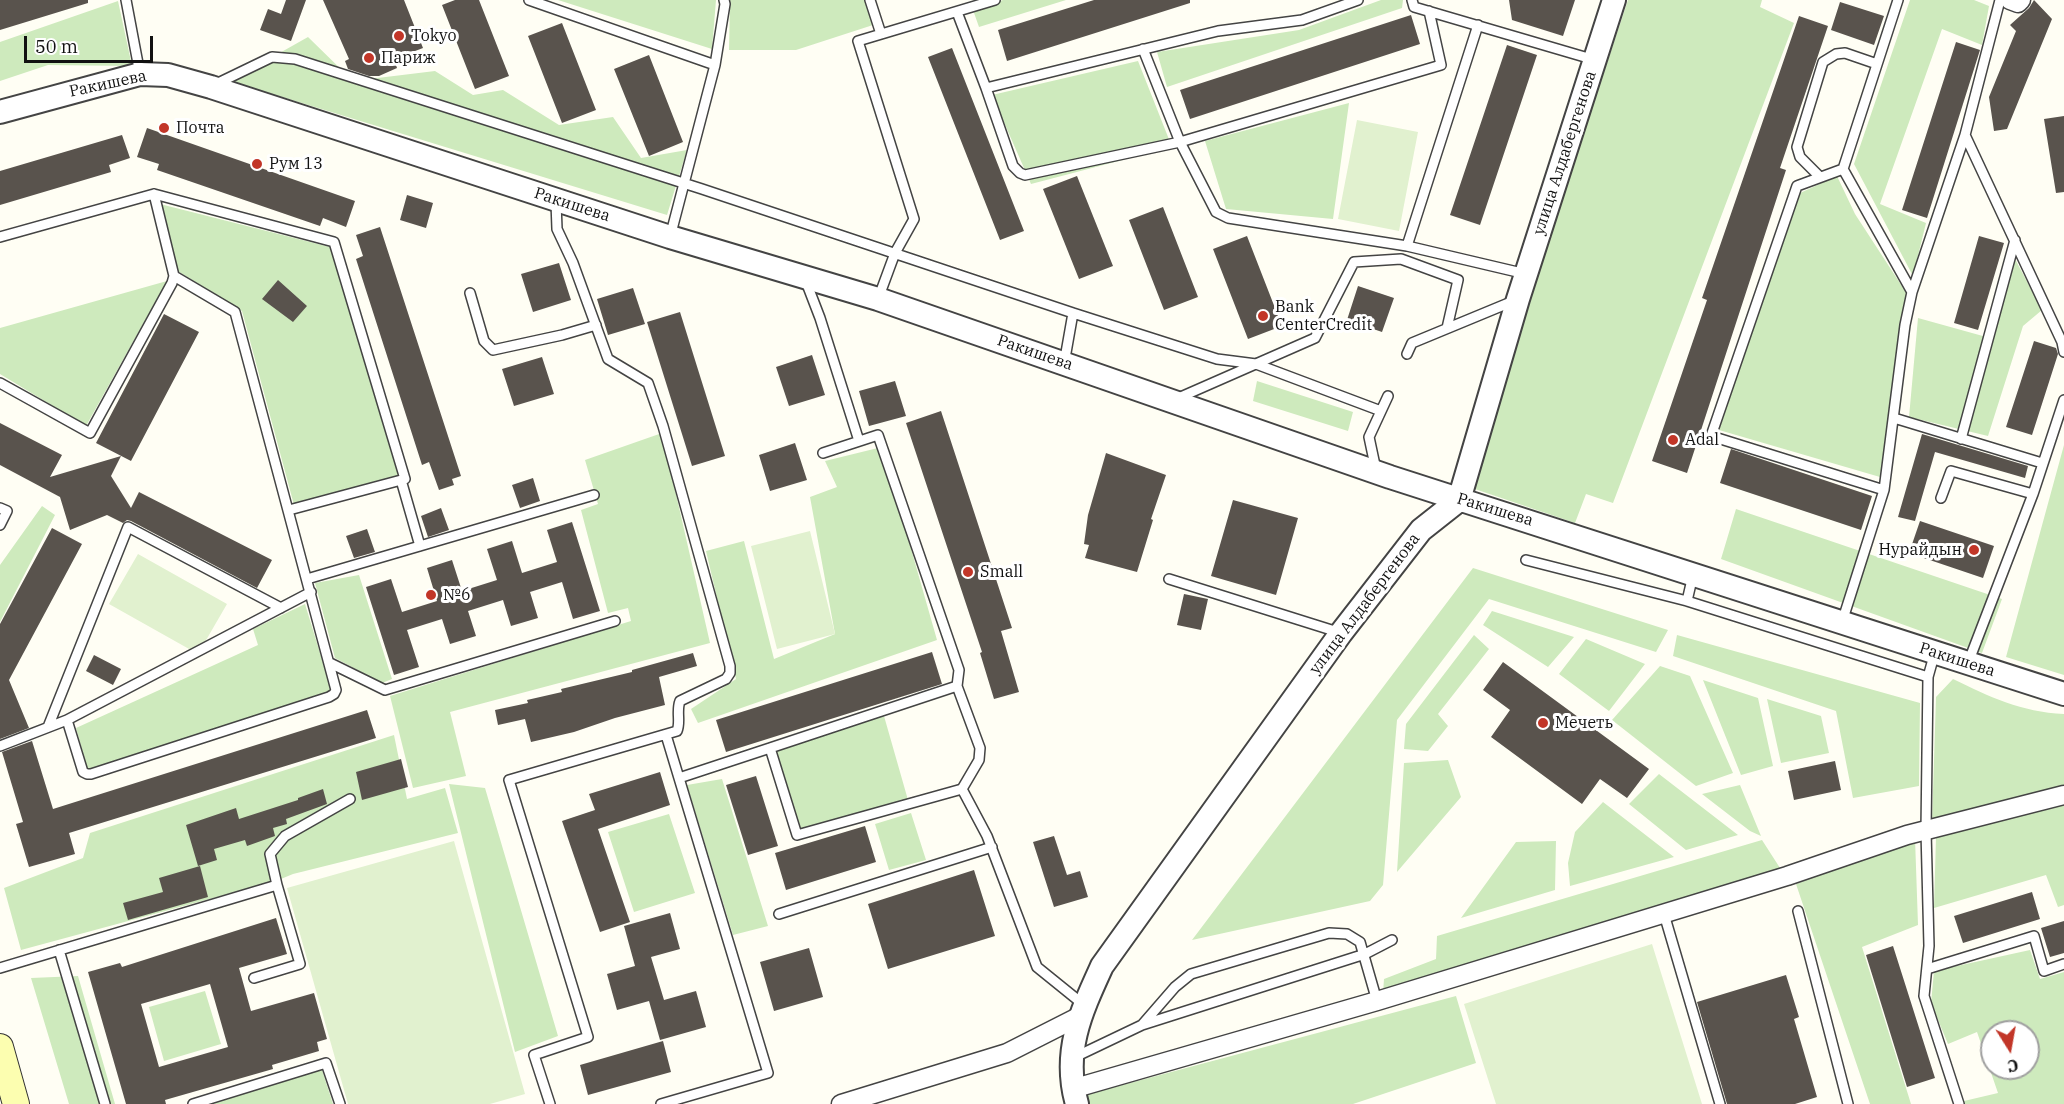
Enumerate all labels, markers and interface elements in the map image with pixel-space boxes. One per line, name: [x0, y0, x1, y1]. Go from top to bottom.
scale bar: [27, 24, 156, 62]
place label: Tokyo: [411, 26, 456, 46]
marker: Tokyo: [392, 29, 406, 43]
text: 50 m: [35, 35, 78, 58]
place label: Париж: [381, 48, 435, 68]
marker: Париж: [362, 51, 376, 65]
street label: Ракишева: [68, 66, 148, 102]
street label: улица Алдабергенова: [1529, 69, 1601, 237]
place label: Почта: [176, 118, 225, 138]
marker: Почта: [157, 121, 171, 135]
place label: Рум 13: [269, 154, 323, 174]
marker: Рум 13: [250, 157, 264, 171]
street label: Ракишева: [532, 184, 612, 226]
place label: Bank CenterCredit: [1275, 297, 1372, 335]
marker: Bank CenterCredit: [1256, 309, 1270, 323]
street label: Ракишева: [995, 331, 1075, 375]
place label: Adal: [1685, 430, 1719, 450]
marker: Adal: [1666, 433, 1680, 447]
street label: Ракишева: [1455, 489, 1535, 531]
street label: улица Алдабергенова: [1306, 530, 1424, 678]
place label: Нурайдын: [1878, 540, 1962, 560]
marker: Нурайдын: [1967, 543, 1981, 557]
place label: Small: [980, 562, 1023, 582]
marker: Small: [961, 565, 975, 579]
place label: №6: [443, 585, 470, 605]
marker: №6: [424, 588, 438, 602]
street label: Ракишева: [1917, 639, 1997, 681]
place label: Мечеть: [1555, 713, 1613, 733]
marker: Мечеть: [1536, 716, 1550, 730]
north arrow: [1980, 1020, 2040, 1080]
text: С: [2006, 1055, 2020, 1077]

